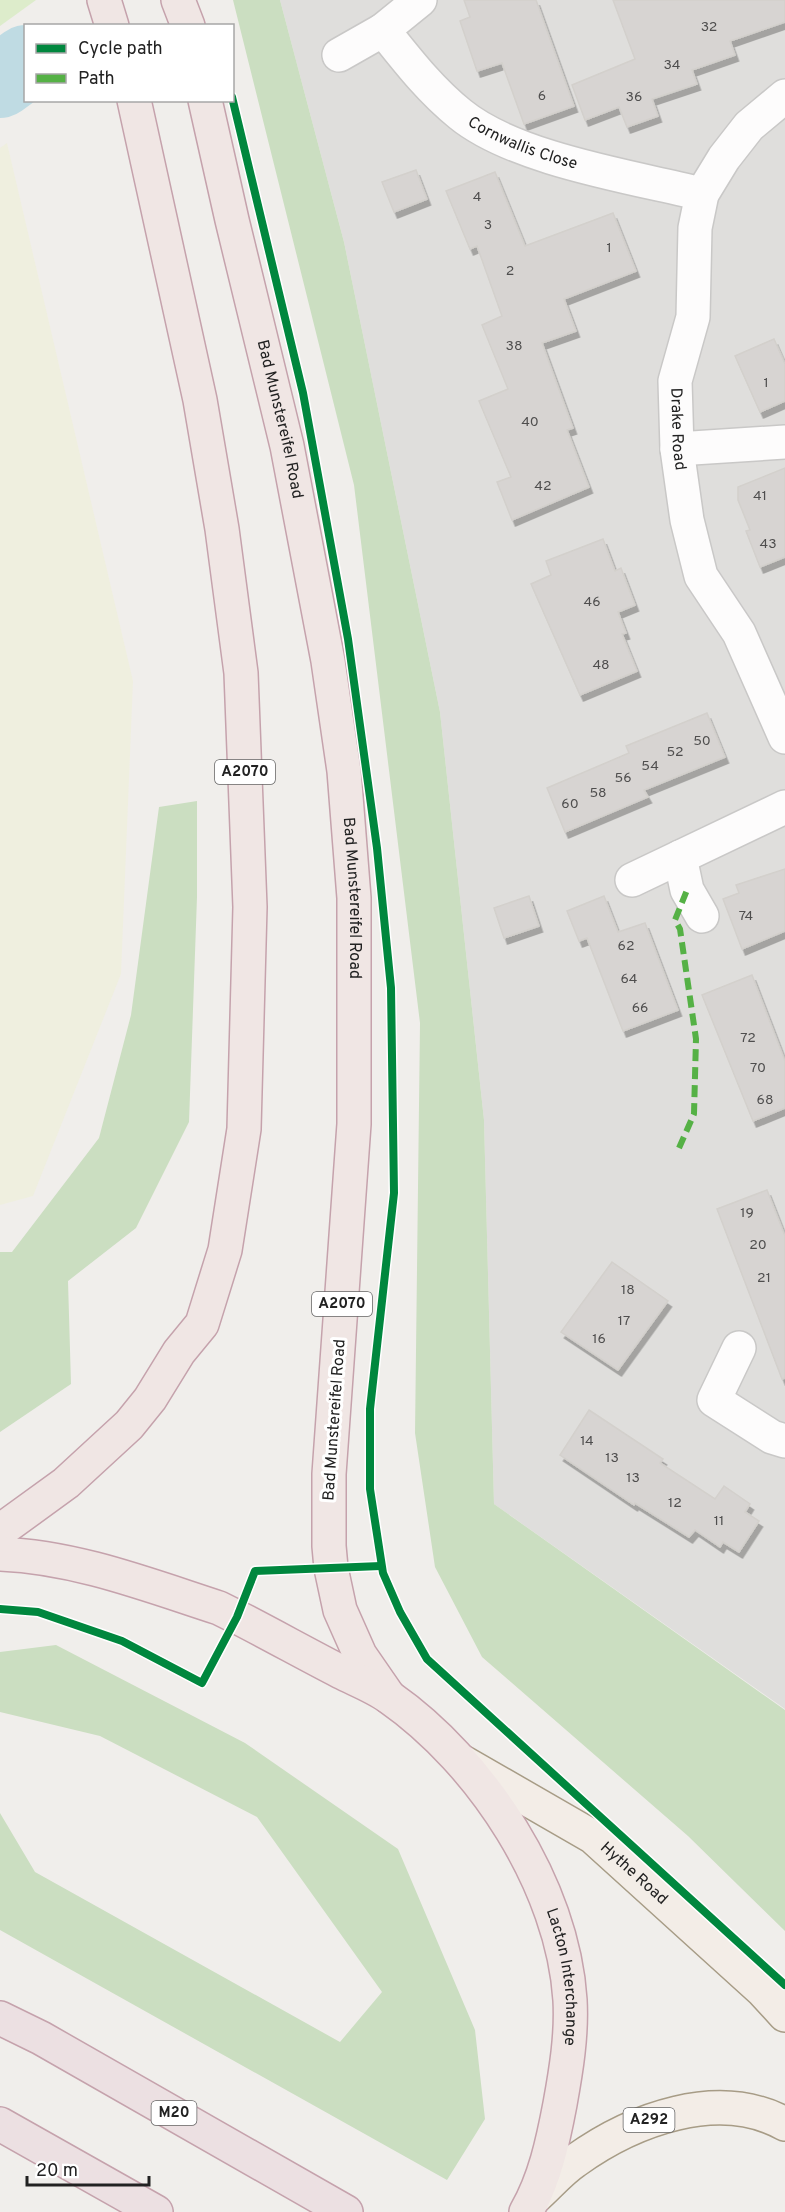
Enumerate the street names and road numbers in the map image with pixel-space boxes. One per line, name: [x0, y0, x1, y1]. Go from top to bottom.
street label: Cornwallis Close: [463, 112, 580, 175]
street label: Bad Munstereifel Road: [252, 338, 307, 500]
street label: Drake Road: [665, 387, 690, 472]
road number: A2070: [215, 760, 275, 784]
street label: Bad Munstereifel Road: [338, 816, 364, 979]
road number: A2070: [312, 1292, 372, 1316]
street label: Bad Munstereifel Road: [319, 1338, 351, 1502]
street label: Hythe Road: [596, 1838, 671, 1909]
street label: Lacton Interchange: [541, 1906, 580, 2047]
road number: M20: [152, 2101, 196, 2125]
road number: A292: [624, 2108, 674, 2132]

